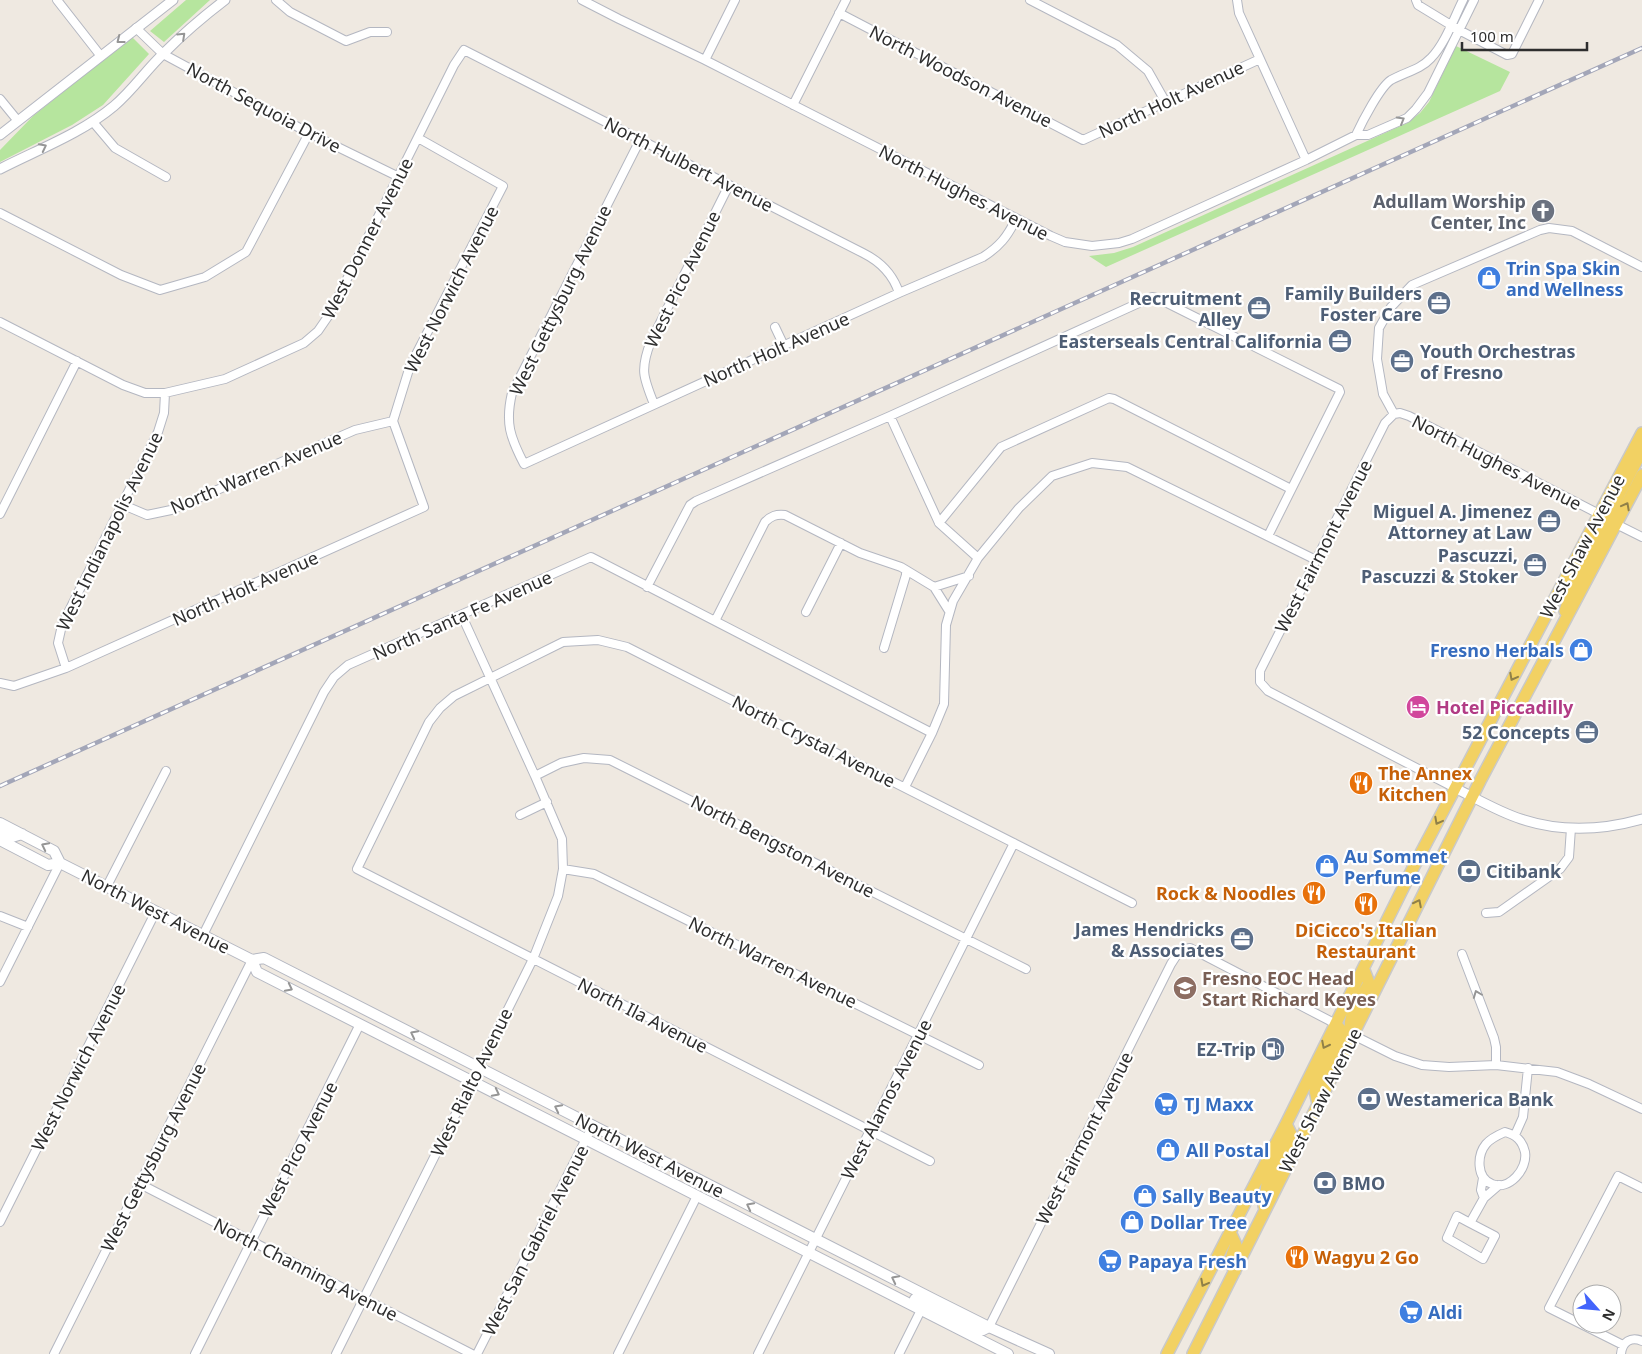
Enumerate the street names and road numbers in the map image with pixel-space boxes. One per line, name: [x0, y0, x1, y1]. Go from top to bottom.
street label: North Woodson Avenue: [866, 19, 1056, 133]
street label: North Holt Avenue: [1095, 55, 1247, 143]
street label: North Sequoia Drive: [183, 56, 345, 158]
street label: North Hulbert Avenue: [600, 111, 778, 217]
street label: North Hughes Avenue: [875, 139, 1053, 245]
street label: West Donner Avenue: [316, 153, 418, 323]
street label: West Norwich Avenue: [398, 201, 504, 377]
street label: West Gettysburg Avenue: [503, 201, 617, 399]
street label: West Pico Avenue: [638, 207, 726, 351]
street label: North Holt Avenue: [699, 306, 853, 392]
street label: North Hughes Avenue: [1408, 409, 1586, 515]
street label: North Warren Avenue: [166, 425, 346, 519]
street label: West Indianapolis Avenue: [50, 428, 168, 634]
street label: West Fairmont Avenue: [1269, 455, 1377, 637]
street label: West Shaw Avenue: [1534, 470, 1630, 622]
street label: North Holt Avenue: [168, 545, 322, 631]
street label: North Santa Fe Avenue: [368, 565, 556, 665]
street label: North Crystal Avenue: [728, 689, 900, 793]
street label: North Bengston Avenue: [687, 789, 879, 903]
street label: North West Avenue: [78, 863, 234, 959]
street label: North Warren Avenue: [685, 911, 861, 1013]
street label: North Ila Avenue: [574, 972, 712, 1058]
street label: West Norwich Avenue: [25, 979, 131, 1155]
street label: West Rialto Avenue: [425, 1004, 517, 1160]
street label: West Alamos Avenue: [835, 1015, 937, 1183]
street label: West Shaw Avenue: [1273, 1024, 1367, 1176]
street label: West Fairmont Avenue: [1030, 1047, 1138, 1229]
street label: West Gettysburg Avenue: [95, 1059, 211, 1255]
street label: West Pico Avenue: [253, 1077, 343, 1221]
street label: North West Avenue: [572, 1107, 728, 1203]
street label: West San Gabriel Avenue: [476, 1140, 594, 1340]
street label: North Channing Avenue: [210, 1212, 402, 1326]

